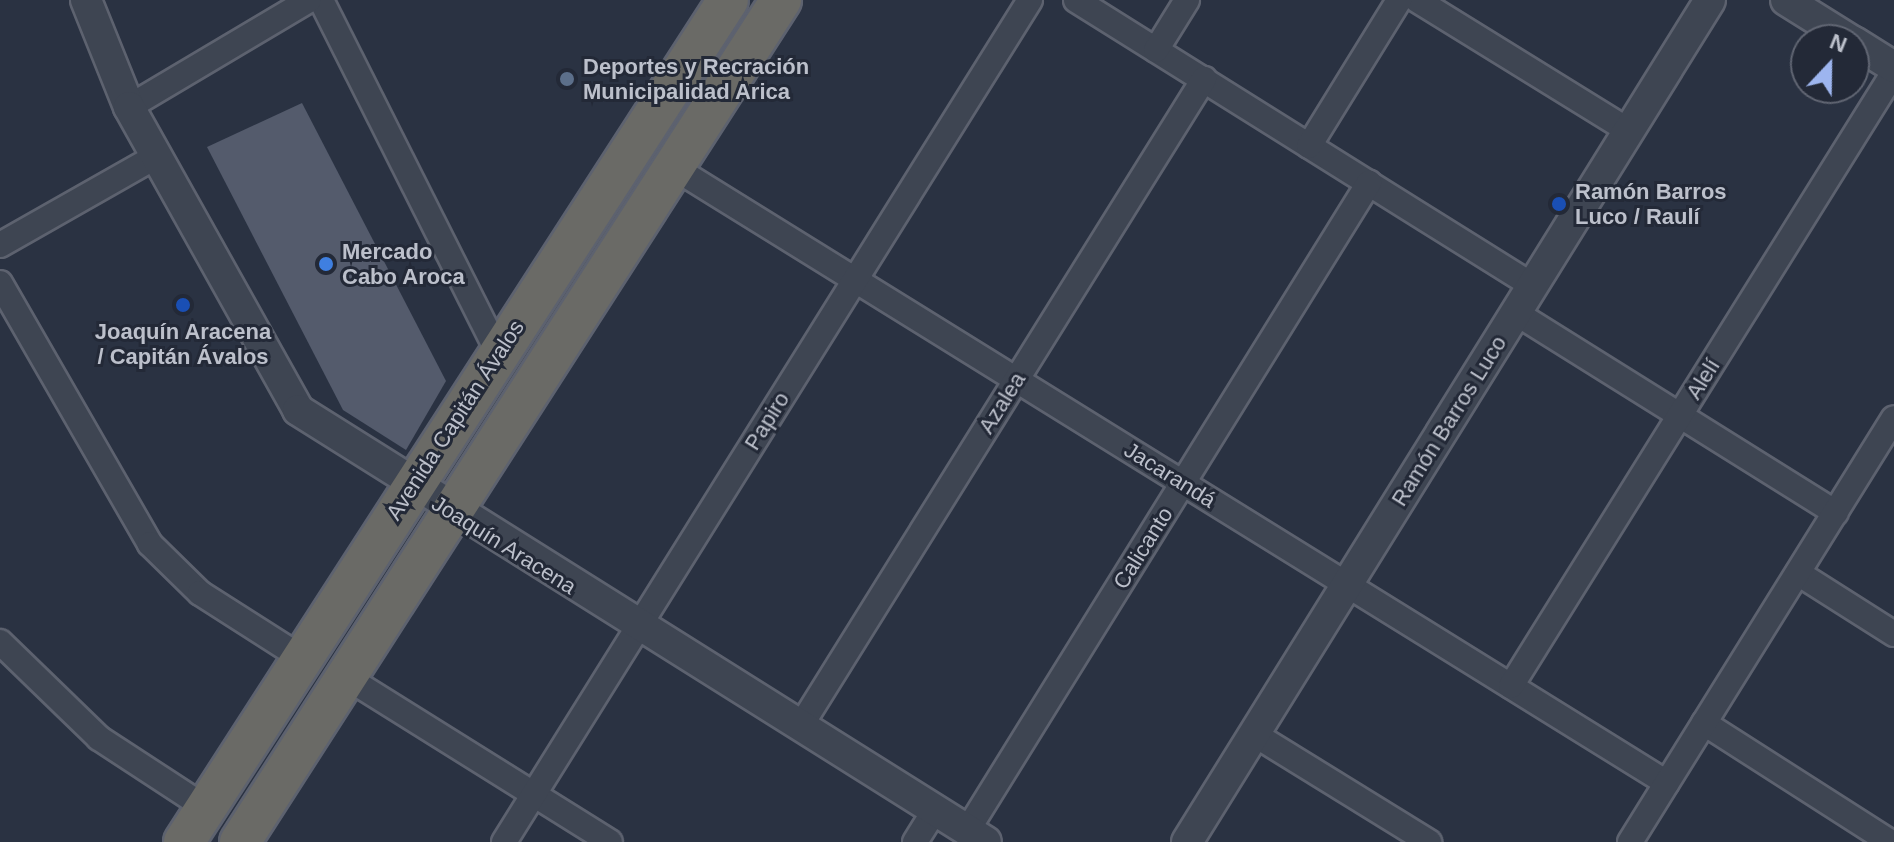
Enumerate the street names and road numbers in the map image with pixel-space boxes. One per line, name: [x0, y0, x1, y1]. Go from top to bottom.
street label: Avenida Capitán Ávalos: [380, 315, 530, 525]
street label: Ramón Barros Luco: [1386, 331, 1512, 511]
street label: Alelí: [1680, 354, 1726, 404]
street label: Azalea: [973, 367, 1031, 439]
street label: Papiro: [739, 387, 795, 455]
street label: Jacarandá: [1119, 437, 1221, 513]
street label: Joaquín Aracena: [426, 490, 582, 600]
street label: Calicanto: [1108, 502, 1178, 594]

